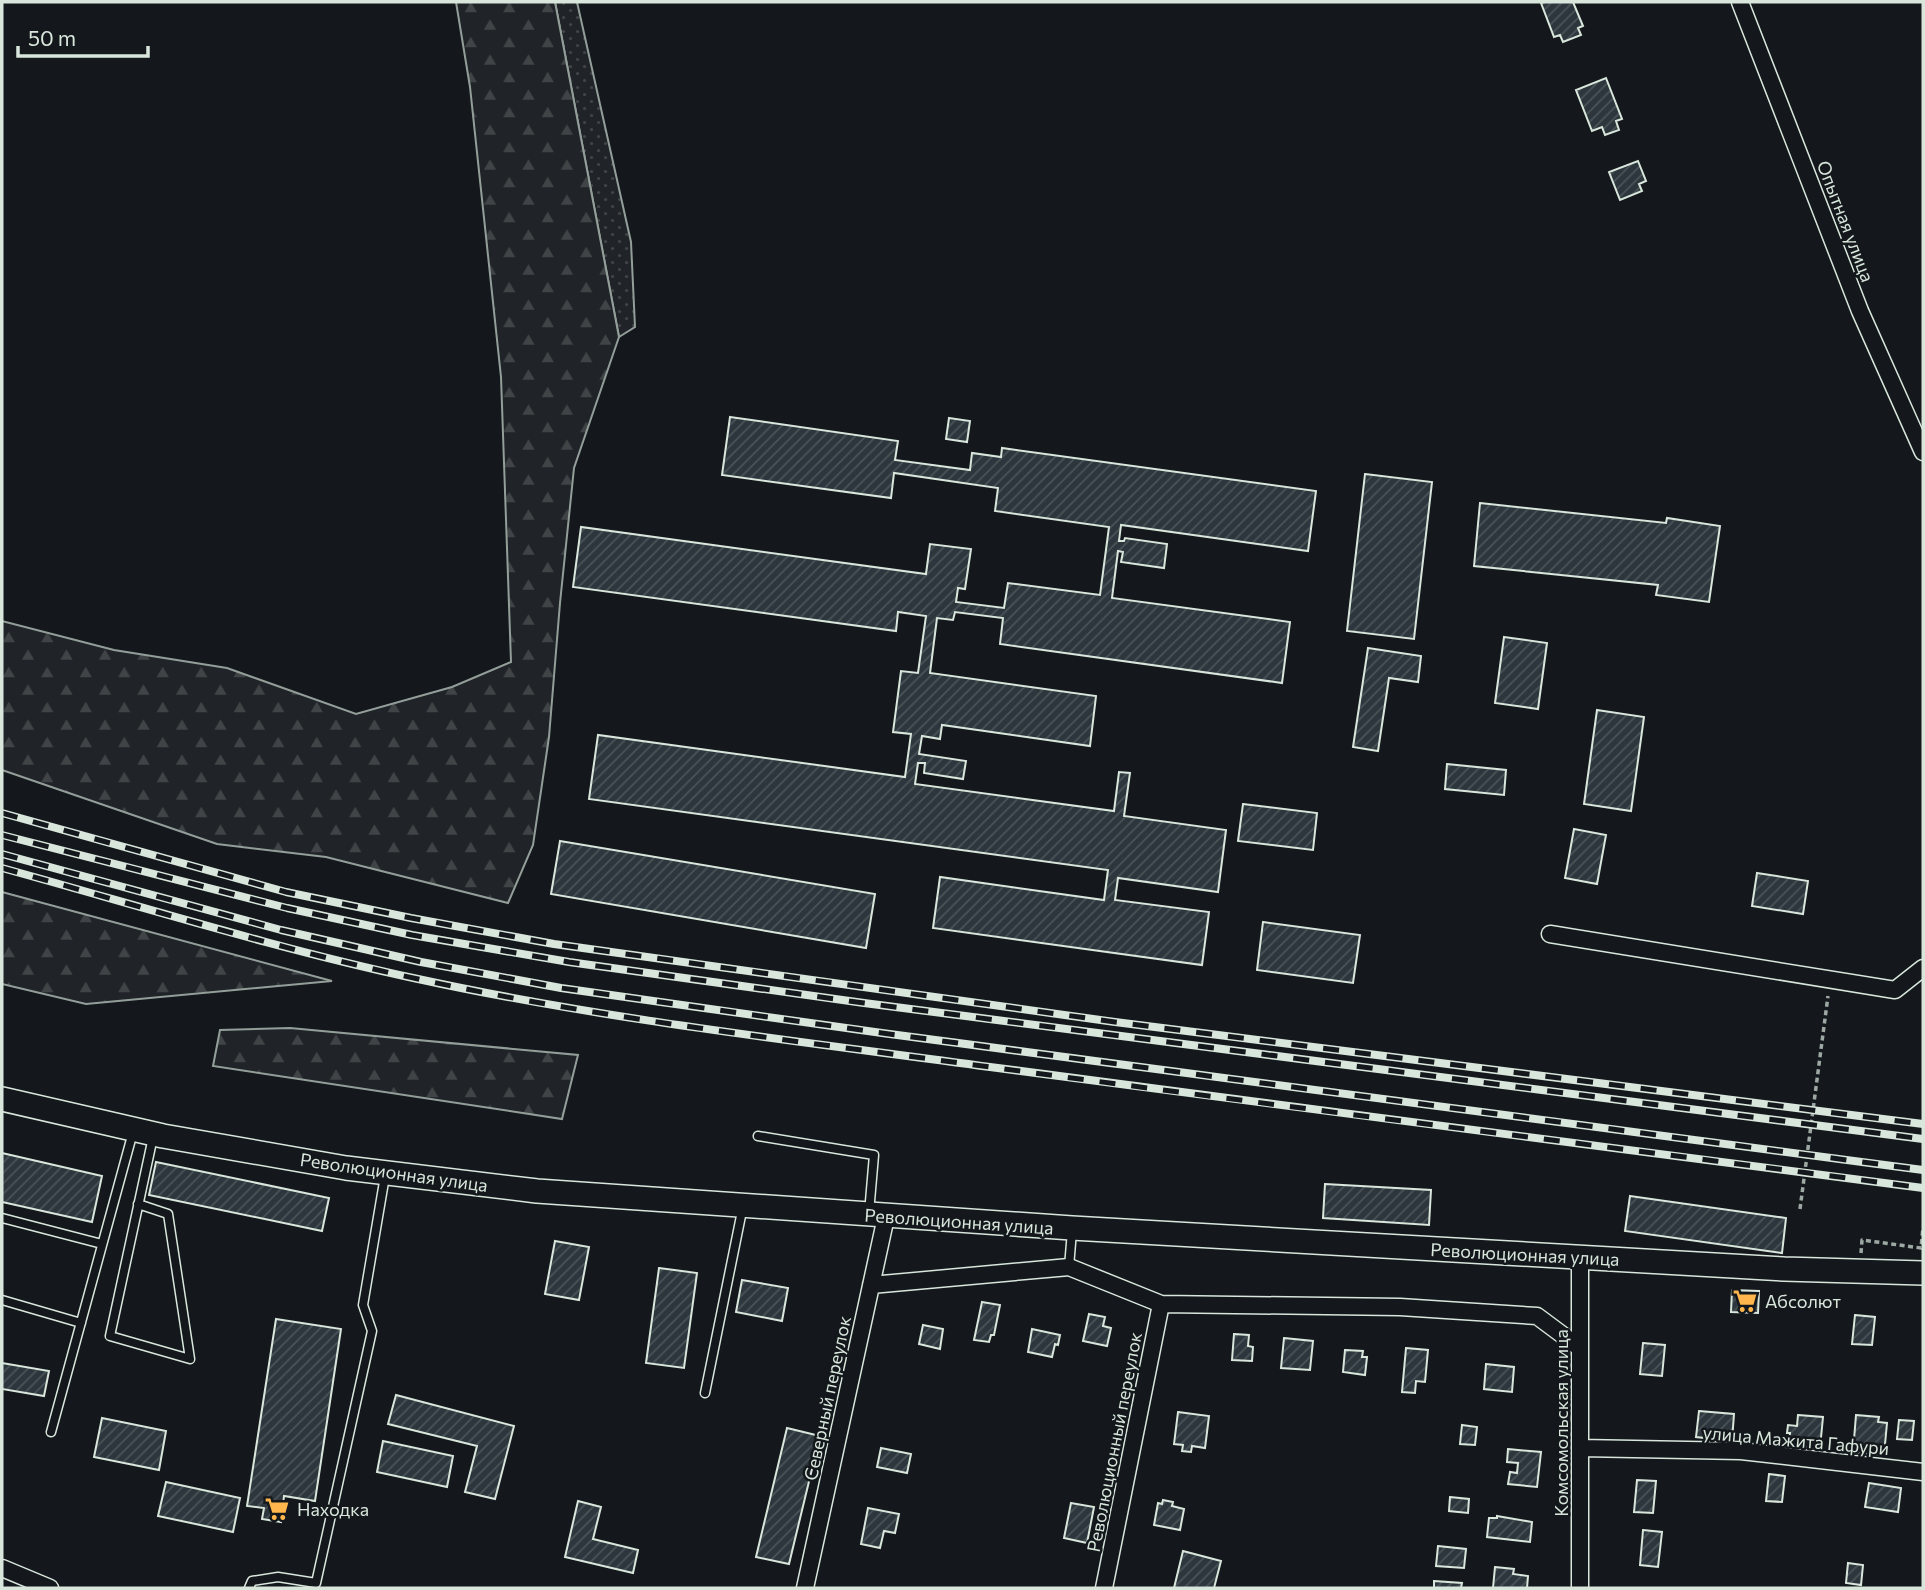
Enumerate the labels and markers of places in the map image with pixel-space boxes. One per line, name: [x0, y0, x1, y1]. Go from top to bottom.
supermarket icon: Абсолют: [1731, 1287, 1759, 1315]
place label: Абсолют: [1765, 1290, 1841, 1312]
supermarket icon: Находка: [263, 1495, 291, 1523]
place label: Находка: [297, 1498, 369, 1520]

